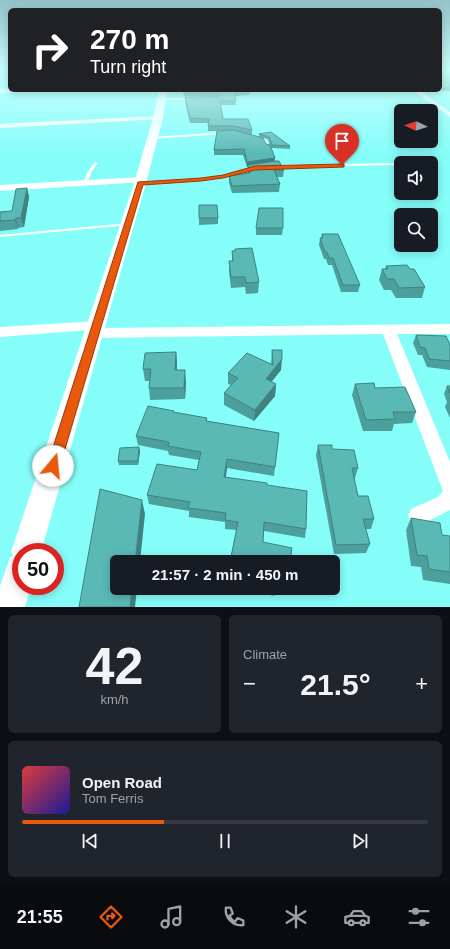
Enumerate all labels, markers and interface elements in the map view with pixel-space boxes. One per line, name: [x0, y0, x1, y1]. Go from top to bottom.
icon: right: [24, 24, 76, 76]
text: 270 m: [90, 24, 169, 55]
text: Turn right: [90, 57, 166, 77]
north arrow: [394, 104, 438, 148]
map controls: [394, 104, 438, 252]
pin: [325, 124, 359, 165]
icon: arrive: [331, 130, 353, 152]
button: sound: [394, 156, 438, 200]
button: search: [394, 208, 438, 252]
position arrow: [32, 445, 74, 487]
speed limit sign: 50: [12, 543, 64, 595]
text: 21:57 · 2 min · 450 m: [152, 566, 298, 583]
text: 42: [86, 637, 143, 695]
text: Climate: [243, 647, 287, 662]
text: 21.5°: [300, 668, 371, 701]
text: −: [243, 671, 256, 696]
text: +: [415, 671, 428, 696]
text: km/h: [100, 692, 129, 707]
text: Open Road: [82, 774, 162, 791]
text: Tom Ferris: [82, 791, 143, 806]
icon: previous: [79, 830, 101, 852]
icon: pause: [214, 830, 236, 852]
icon: next: [349, 830, 371, 852]
icon: directions: [97, 903, 125, 931]
icon: music: [158, 903, 186, 931]
icon: phone: [220, 903, 248, 931]
icon: climate: [282, 903, 310, 931]
icon: car: [343, 903, 371, 931]
icon: filters: [405, 903, 433, 931]
text: 21:55: [17, 907, 63, 927]

